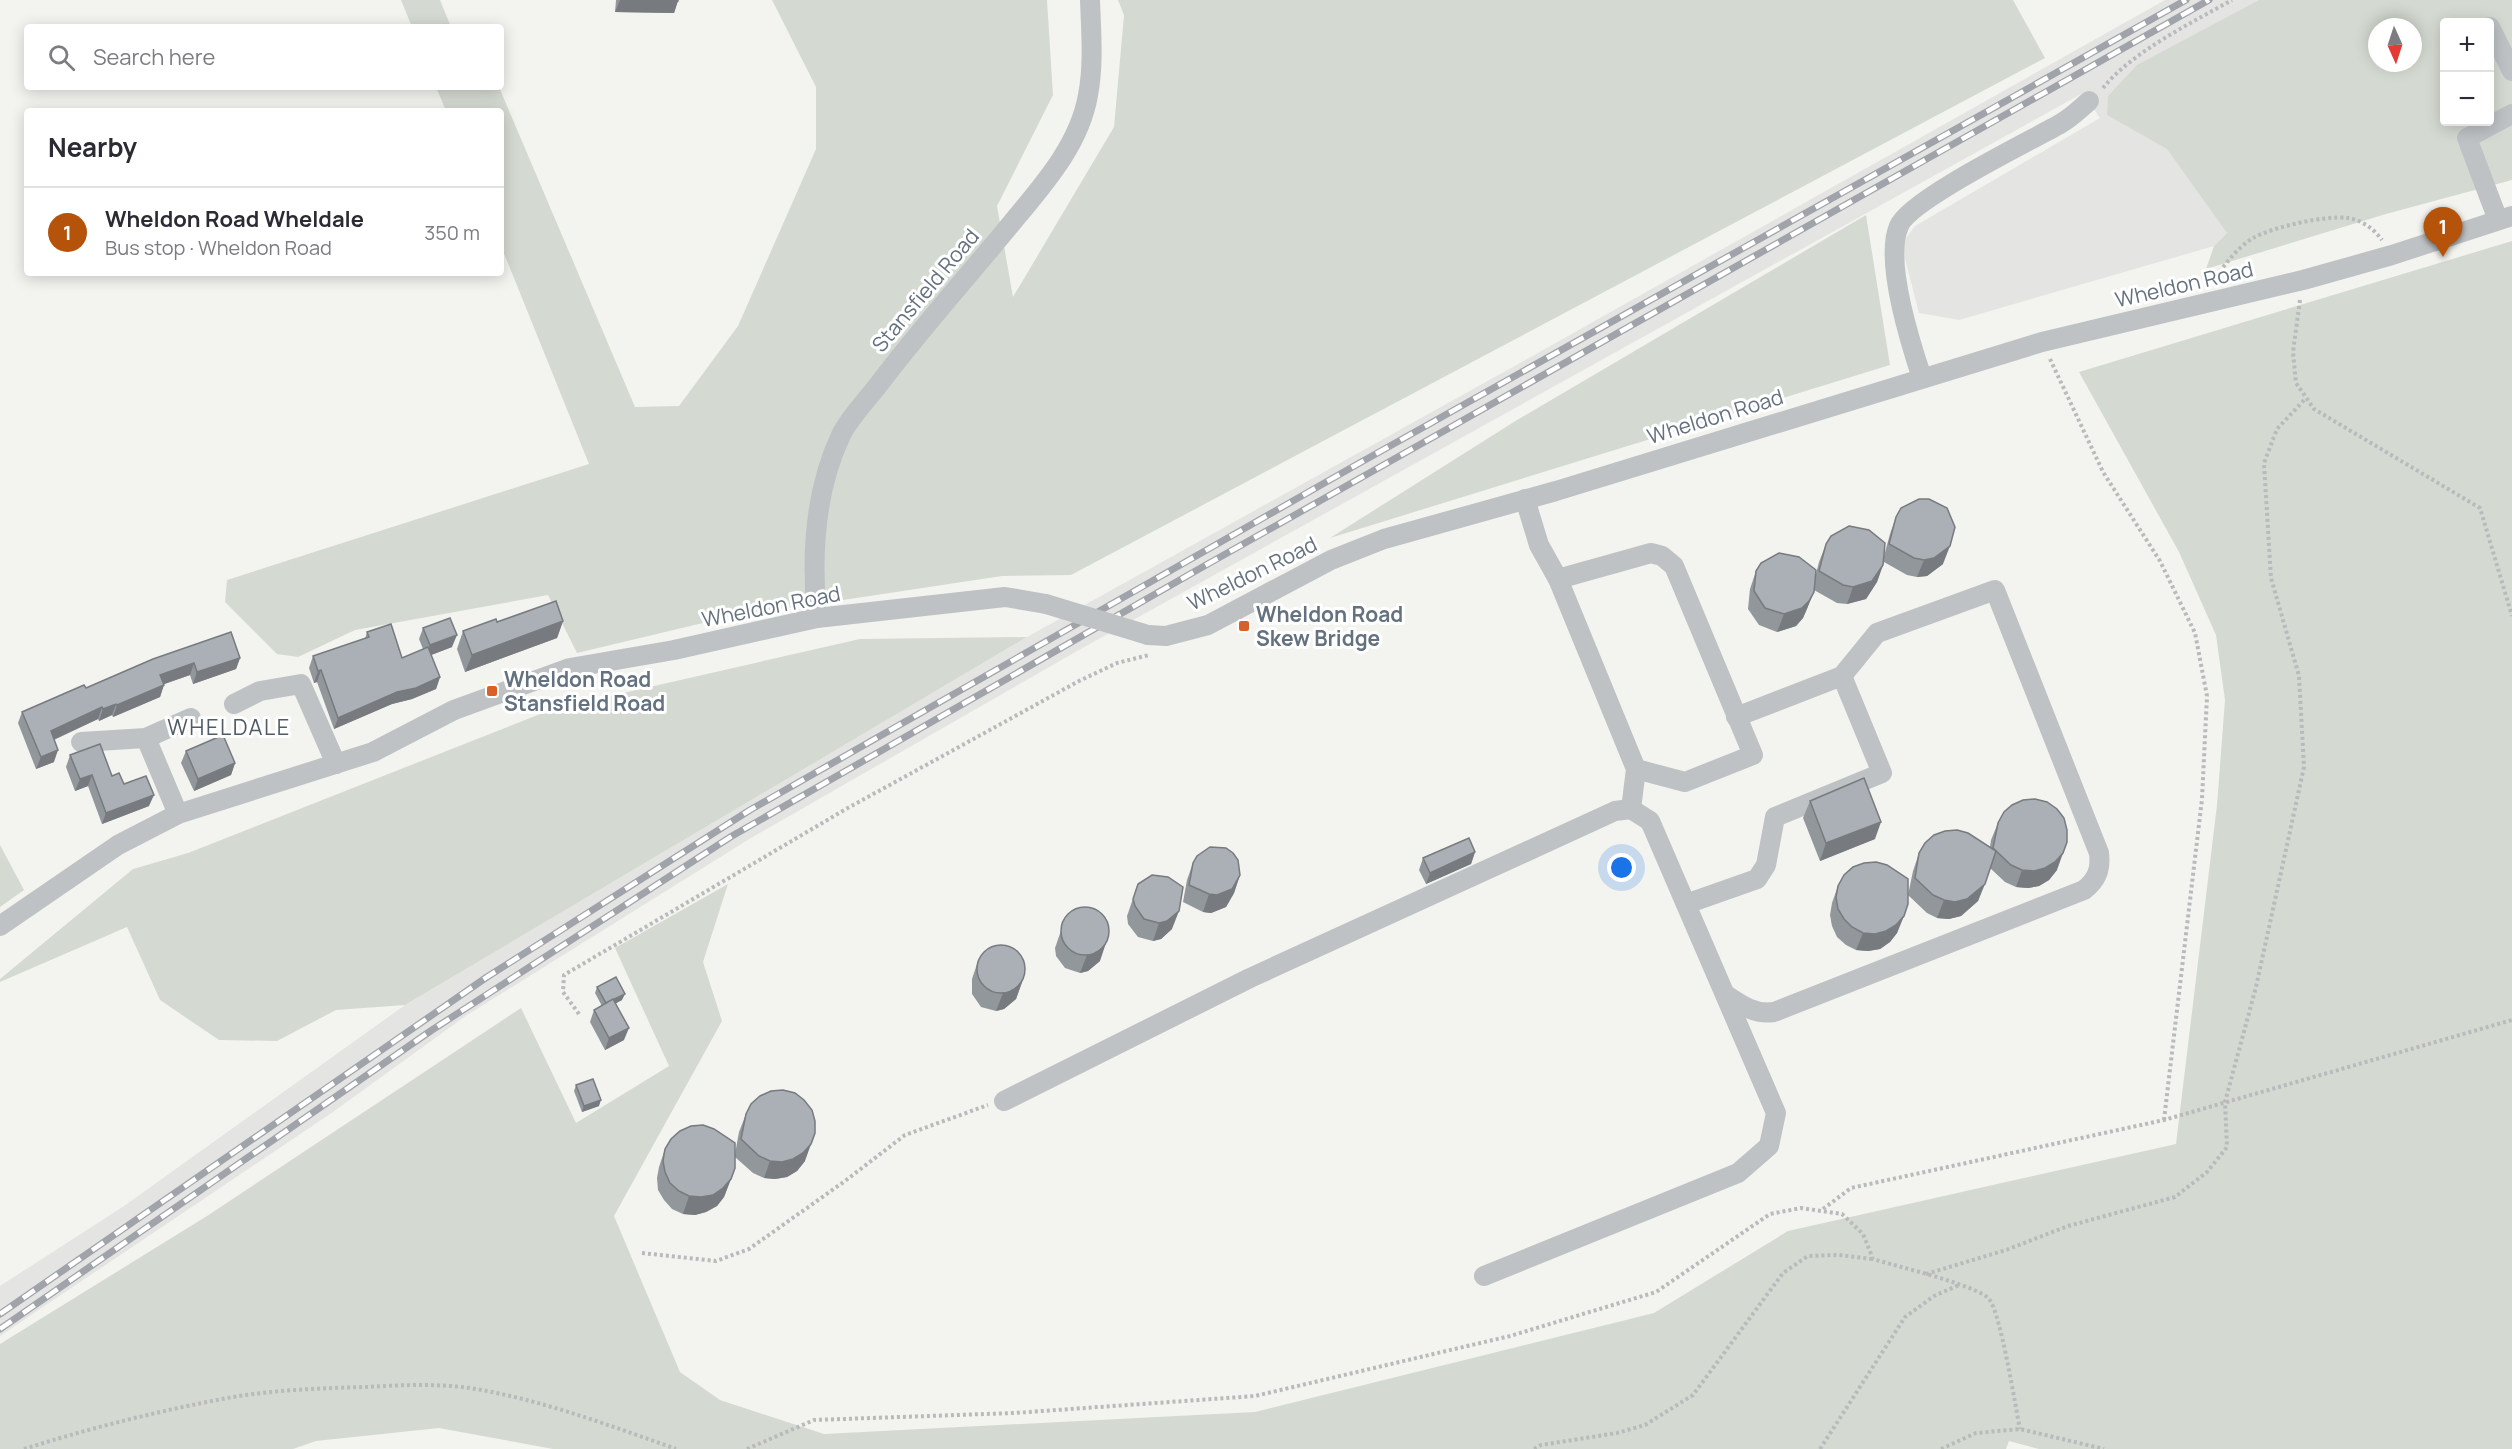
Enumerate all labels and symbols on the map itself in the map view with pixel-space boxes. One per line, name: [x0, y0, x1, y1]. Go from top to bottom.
north arrow: [2368, 18, 2422, 72]
pin: 1: [2424, 208, 2462, 257]
street label: Stansfield Road: [865, 222, 985, 358]
street label: Wheldon Road: [2112, 255, 2256, 313]
street label: Wheldon Road: [1644, 382, 1786, 450]
street label: Wheldon Road: [1183, 530, 1321, 616]
street label: Wheldon Road: [699, 579, 843, 633]
place label: Wheldon Road Skew Bridge: [1256, 600, 1403, 652]
marker: Wheldon Road Skew Bridge: [1237, 619, 1251, 633]
place label: Wheldon Road Stansfield Road: [504, 665, 665, 717]
marker: Wheldon Road Stansfield Road: [485, 684, 499, 698]
district label: WHELDALE: [167, 712, 291, 742]
your location: [1607, 853, 1636, 882]

